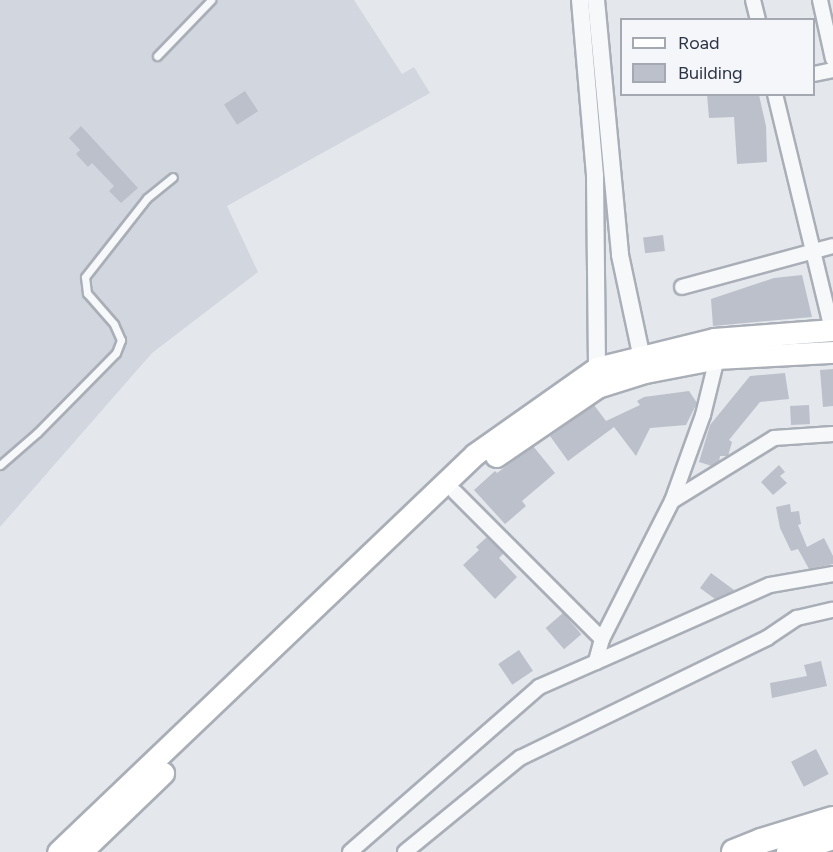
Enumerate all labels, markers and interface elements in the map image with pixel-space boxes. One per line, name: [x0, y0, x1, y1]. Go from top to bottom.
legend: [620, 18, 815, 96]
text: Road: [678, 32, 719, 54]
text: Building: [678, 62, 743, 84]

